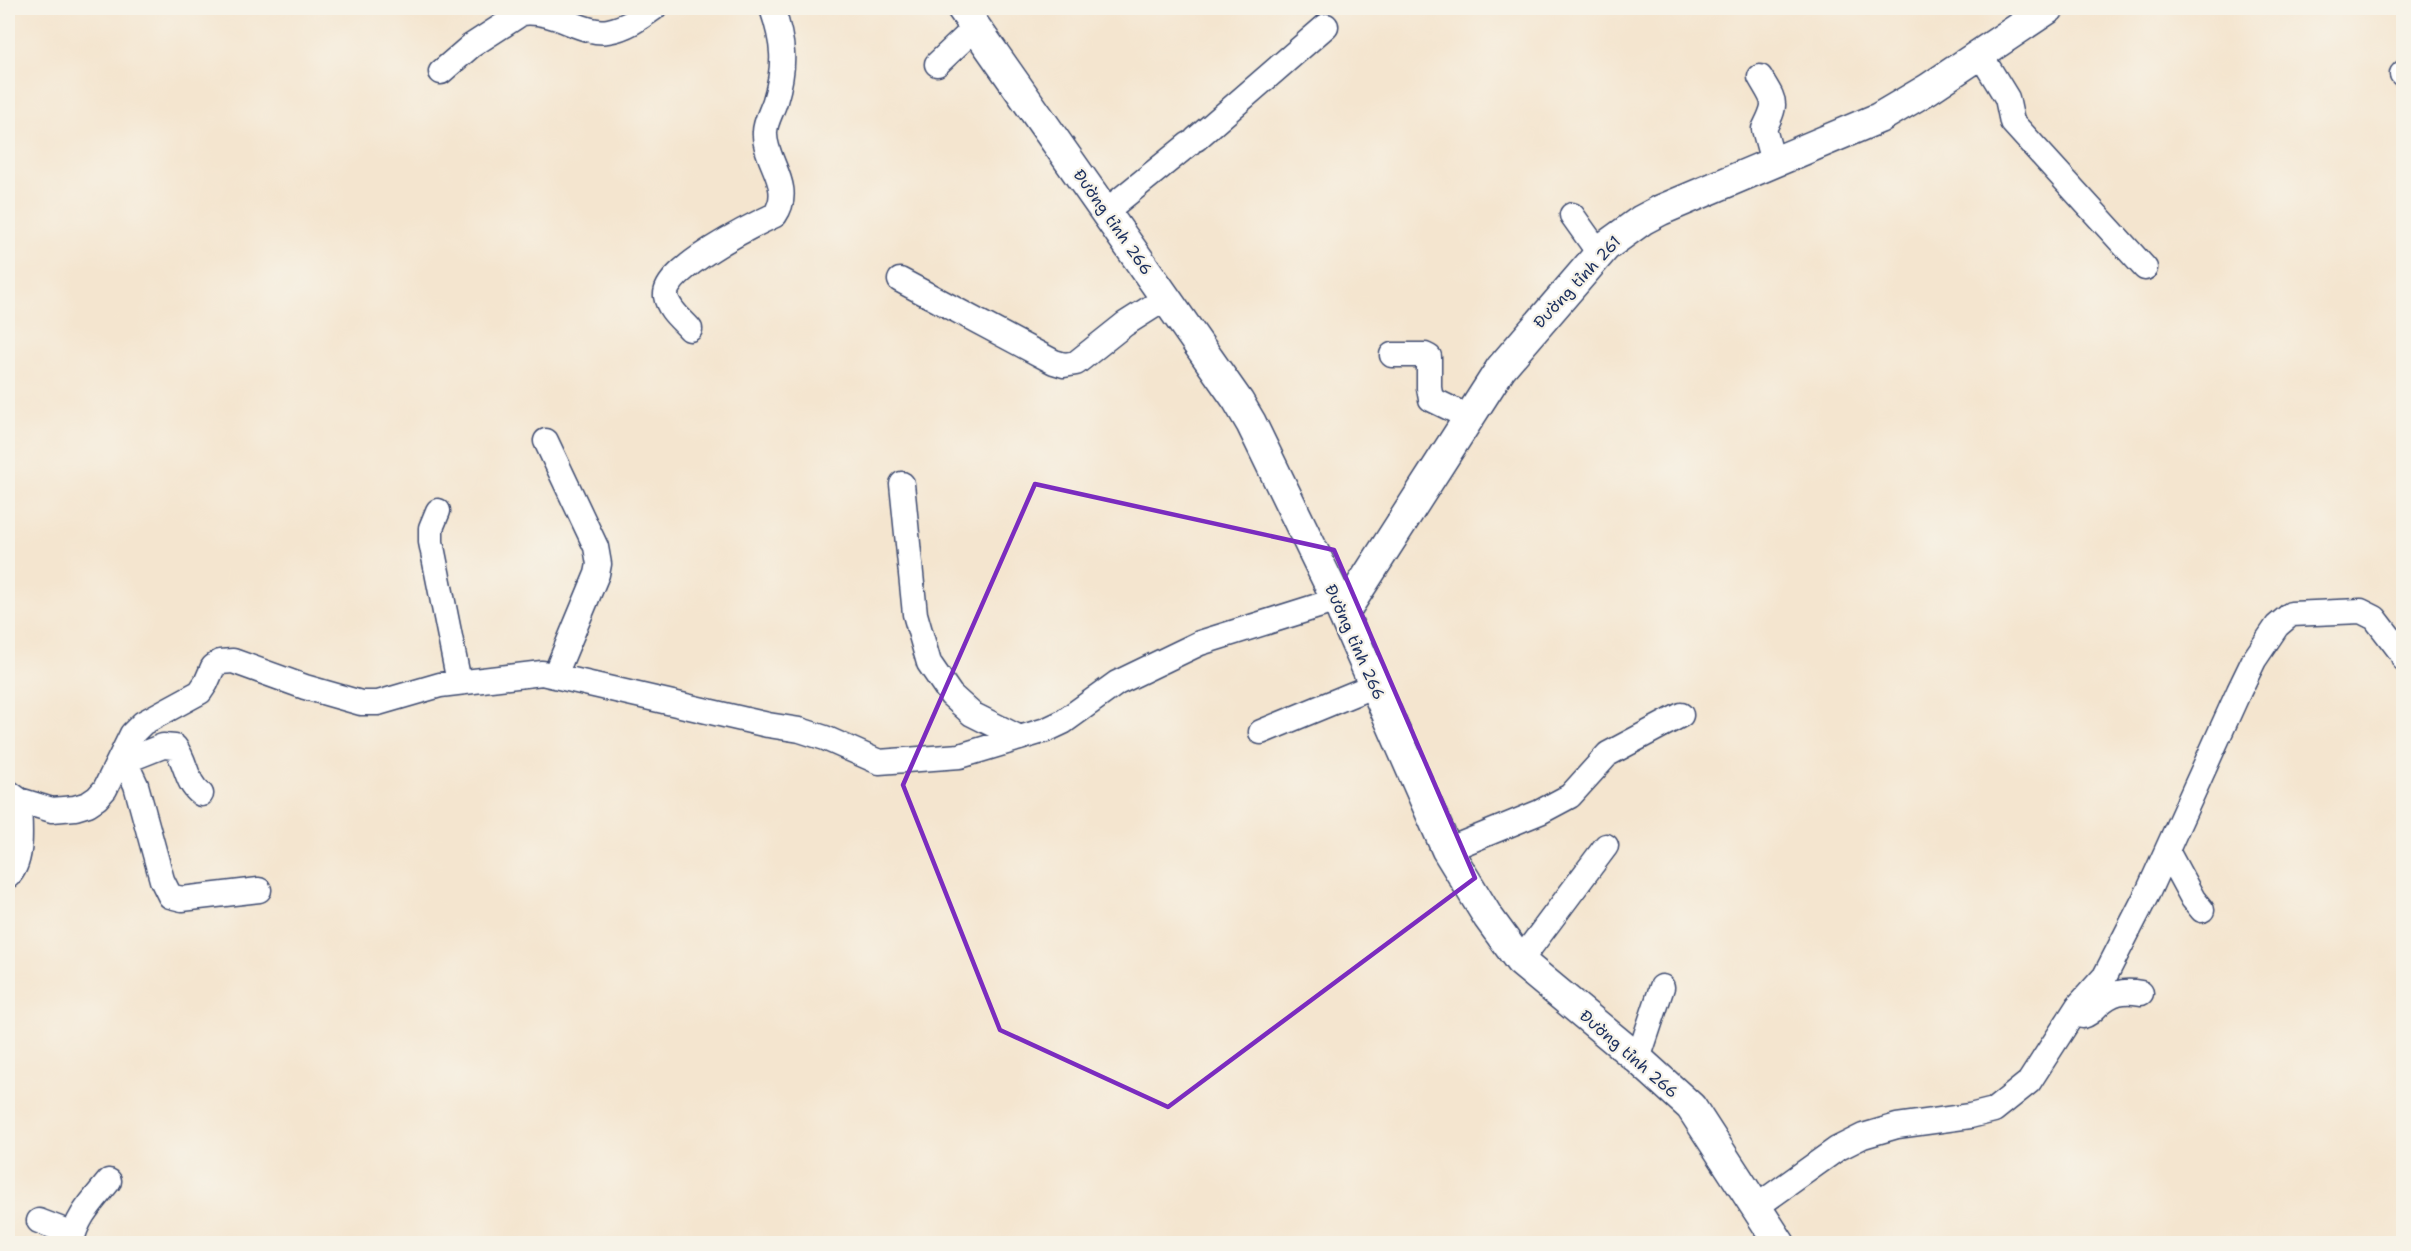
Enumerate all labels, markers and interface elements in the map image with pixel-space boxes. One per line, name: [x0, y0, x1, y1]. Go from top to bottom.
street label: Đường tỉnh 266: [1069, 165, 1157, 279]
street label: Đường tỉnh 261: [1529, 231, 1625, 333]
street label: Đường tỉnh 266: [1320, 581, 1390, 703]
street label: Đường tỉnh 266: [1575, 1005, 1683, 1103]

